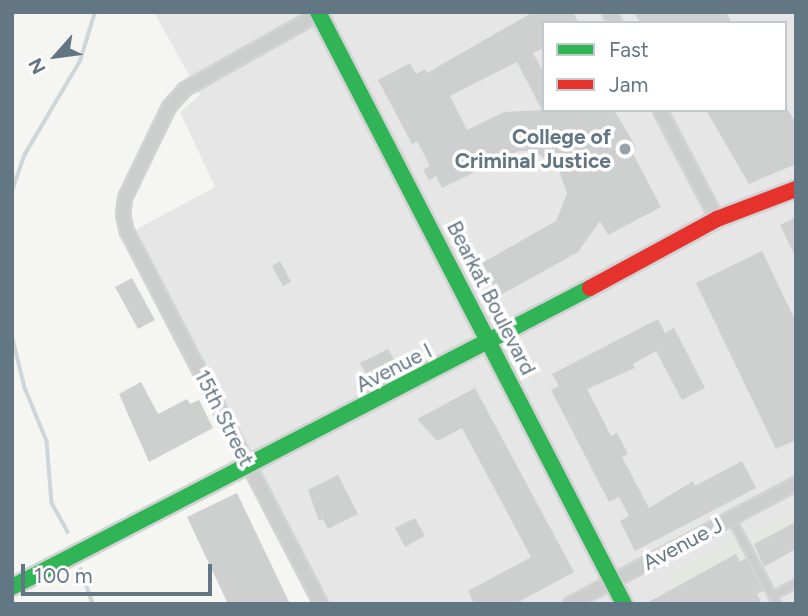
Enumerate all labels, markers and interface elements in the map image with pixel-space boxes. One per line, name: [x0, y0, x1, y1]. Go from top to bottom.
north arrow: [21, 21, 91, 91]
legend: [542, 21, 787, 112]
text: Fast: [609, 37, 649, 62]
text: N: [23, 54, 51, 78]
text: Jam: [609, 72, 648, 97]
place label: College of Criminal Justice: [455, 124, 611, 174]
marker: College of Criminal Justice: [617, 141, 633, 157]
street label: Bearkat Boulevard: [441, 217, 541, 379]
street label: Avenue I: [352, 338, 436, 398]
street label: 15th Street: [189, 366, 259, 470]
street label: Avenue J: [639, 512, 727, 576]
scale bar: [24, 550, 215, 594]
text: 100 m: [34, 563, 93, 588]

